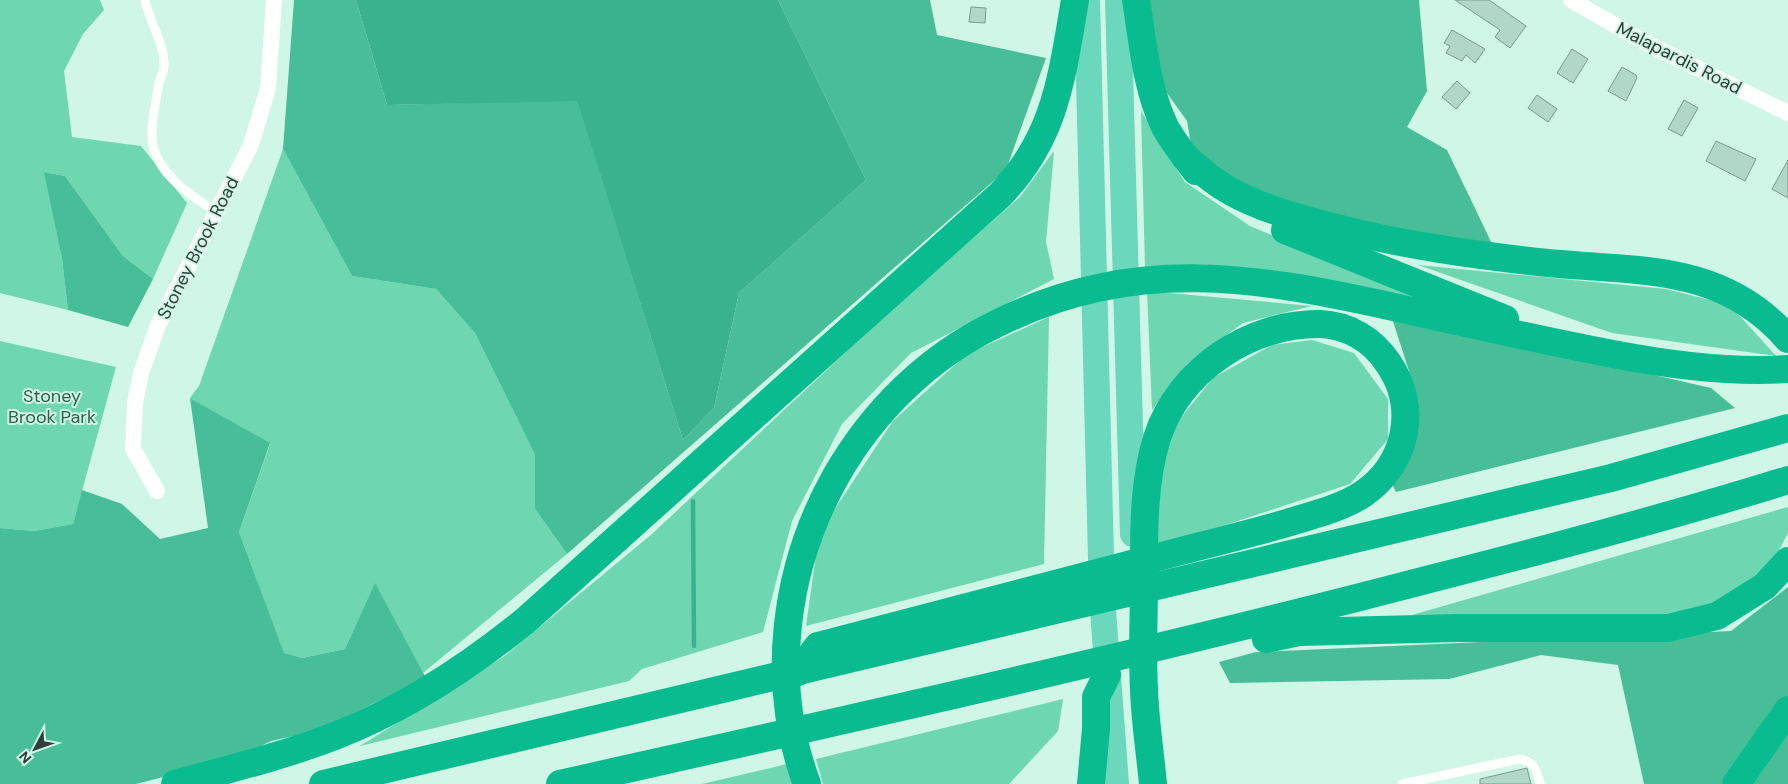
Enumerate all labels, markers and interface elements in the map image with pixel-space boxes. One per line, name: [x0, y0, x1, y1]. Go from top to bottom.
street label: Malapardis Road: [1612, 16, 1746, 100]
street label: Stoney Brook Road: [152, 173, 244, 323]
park label: Stoney Brook Park: [8, 384, 96, 429]
north arrow: [10, 724, 60, 774]
text: N: [15, 748, 35, 767]

